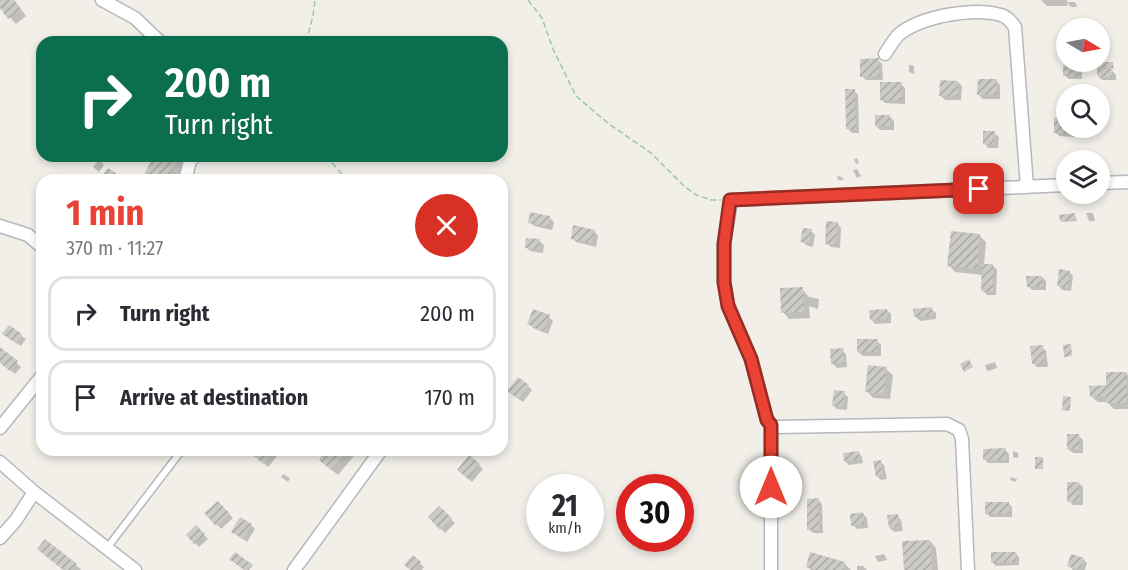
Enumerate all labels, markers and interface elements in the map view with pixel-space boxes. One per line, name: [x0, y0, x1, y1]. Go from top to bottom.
north arrow: [1056, 18, 1110, 72]
map controls: [1056, 18, 1110, 204]
text: 200 m: [165, 58, 271, 108]
icon: right: [66, 60, 144, 138]
button: search: [1056, 84, 1110, 138]
text: Turn right: [165, 109, 273, 141]
button: layers: [1056, 150, 1110, 204]
pin: [953, 163, 1004, 214]
icon: arrive: [962, 172, 995, 205]
text: 1 min: [66, 191, 144, 235]
button: close: [415, 194, 478, 257]
text: 370 m · 11:27: [66, 236, 163, 260]
icon: right: [69, 297, 102, 330]
text: Turn right: [120, 300, 209, 327]
text: 200 m: [420, 300, 475, 327]
icon: arrive: [69, 381, 102, 414]
text: Arrive at destination: [120, 384, 308, 411]
text: 170 m: [424, 384, 475, 411]
position arrow: [739, 455, 803, 519]
speed limit sign: 30: [616, 474, 694, 552]
text: 21: [552, 488, 578, 524]
text: km/h: [548, 519, 582, 537]

